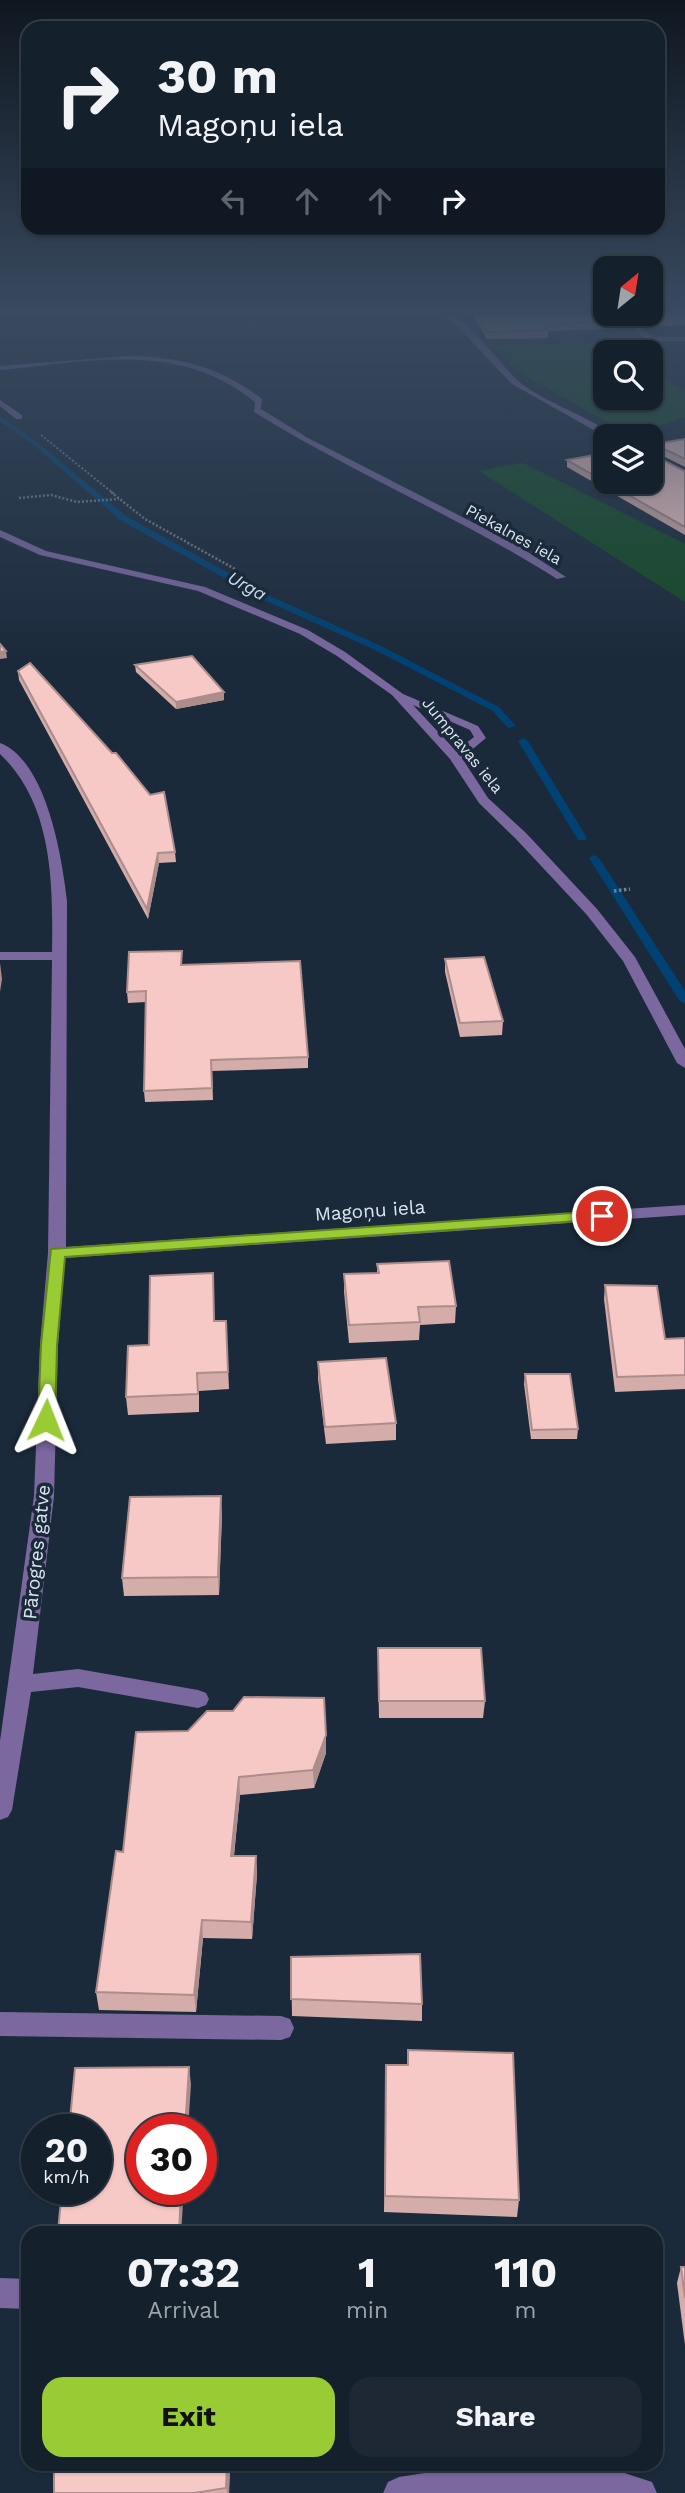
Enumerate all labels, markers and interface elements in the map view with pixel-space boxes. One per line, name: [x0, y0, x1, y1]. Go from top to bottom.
text: 30 m: [157, 47, 278, 105]
icon: right: [42, 49, 133, 140]
text: Magoņu iela: [157, 106, 344, 144]
icon: left: [215, 182, 253, 220]
icon: ahead: [288, 182, 326, 220]
icon: ahead: [361, 182, 399, 220]
icon: right: [434, 182, 472, 220]
north arrow: [593, 256, 663, 326]
map controls: [593, 256, 663, 494]
button: search: [593, 340, 663, 410]
button: layers: [593, 424, 663, 494]
street label: Piekalnes iela: [463, 500, 565, 569]
water label: Urga: [224, 566, 270, 605]
street label: Jumpravas iela: [418, 694, 507, 797]
pin: [572, 1186, 632, 1246]
street label: Magoņu iela: [314, 1195, 426, 1226]
icon: arrive: [583, 1197, 621, 1235]
position arrow: [9, 1383, 83, 1457]
street label: Pārogres gatve: [18, 1483, 55, 1621]
speed limit sign: 30: [126, 2114, 217, 2205]
text: 20: [45, 2129, 88, 2171]
text: km/h: [43, 2166, 90, 2187]
text: 07:32: [127, 2248, 240, 2297]
text: 1: [358, 2248, 376, 2297]
text: 110: [494, 2248, 557, 2297]
text: Arrival: [148, 2297, 219, 2324]
text: min: [346, 2297, 388, 2324]
text: m: [515, 2297, 537, 2324]
button: Exit: [42, 2377, 335, 2457]
button: Share: [349, 2377, 642, 2457]

